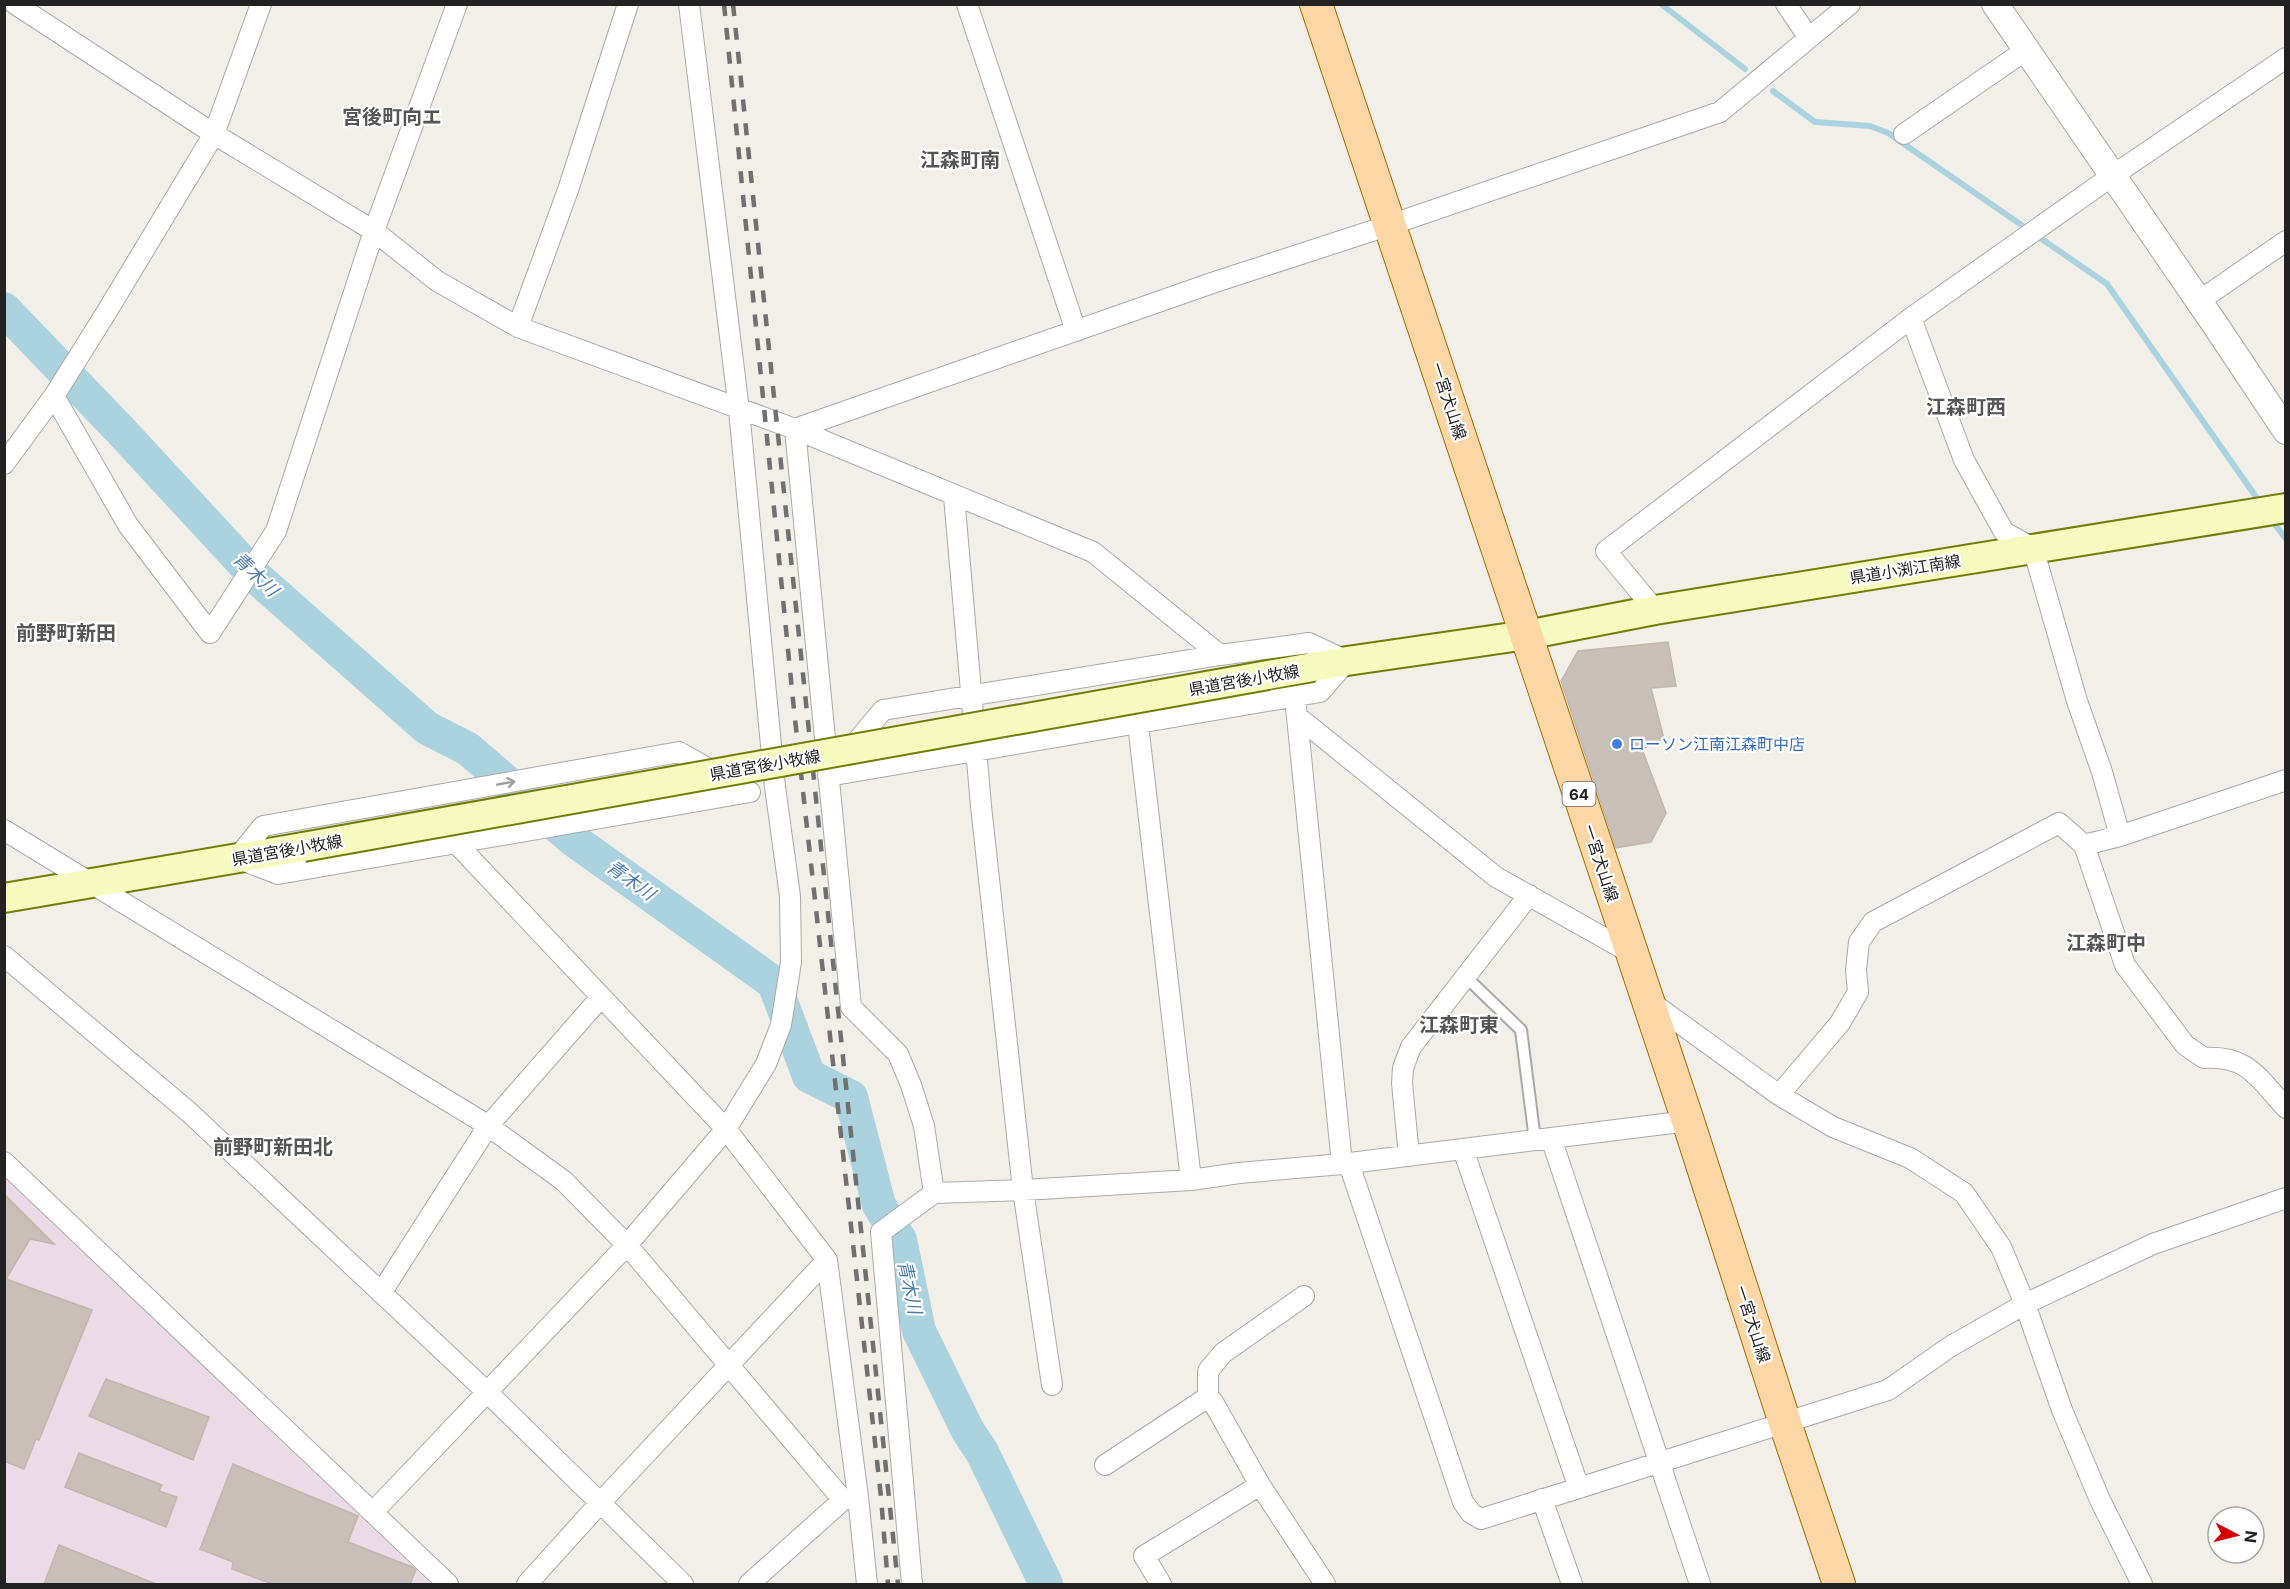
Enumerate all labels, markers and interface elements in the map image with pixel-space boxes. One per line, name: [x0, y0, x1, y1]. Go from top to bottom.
district label: 宮後町向エ: [342, 105, 442, 129]
district label: 江森町南: [920, 148, 1000, 172]
street label: 一宮犬山線: [1427, 360, 1471, 442]
district label: 江森町西: [1926, 395, 2006, 419]
water label: 青木川: [229, 548, 284, 602]
street label: 県道小渕江南線: [1848, 550, 1962, 588]
district label: 前野町新田: [16, 621, 116, 645]
street label: 県道宮後小牧線: [1187, 660, 1301, 700]
place label: ローソン江南江森町中店: [1629, 734, 1805, 754]
marker: ローソン江南江森町中店: [1610, 737, 1624, 751]
street label: 県道宮後小牧線: [708, 745, 822, 785]
one-way arrow: [495, 777, 515, 788]
road number: 64: [1562, 782, 1596, 806]
street label: 一宮犬山線: [1579, 822, 1623, 904]
street label: 県道宮後小牧線: [230, 830, 344, 870]
water label: 青木川: [603, 856, 661, 906]
district label: 江森町中: [2066, 931, 2146, 955]
district label: 江森町東: [1419, 1013, 1499, 1037]
district label: 前野町新田北: [213, 1135, 333, 1159]
water label: 青木川: [894, 1258, 926, 1318]
street label: 一宮犬山線: [1731, 1283, 1775, 1365]
north arrow: [2206, 1505, 2266, 1565]
text: N: [2240, 1530, 2262, 1544]

